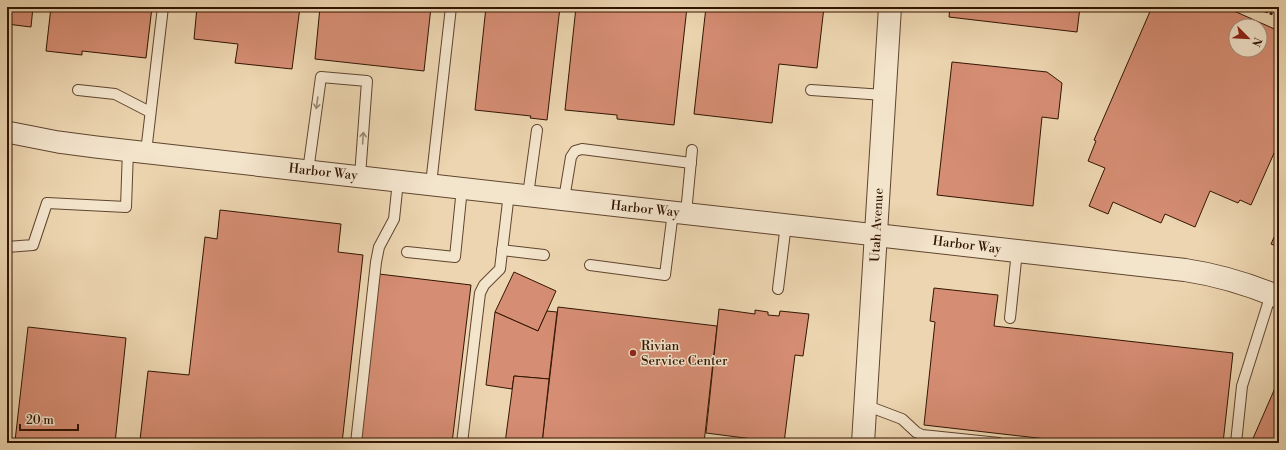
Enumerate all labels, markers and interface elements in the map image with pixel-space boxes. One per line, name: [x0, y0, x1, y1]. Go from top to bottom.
north arrow: [1228, 18, 1268, 58]
text: N: [1248, 35, 1264, 49]
one-way arrow: [313, 96, 321, 109]
one-way arrow: [359, 132, 366, 145]
street label: Harbor Way: [288, 160, 359, 184]
street label: Utah Avenue: [867, 187, 887, 262]
street label: Harbor Way: [610, 197, 681, 221]
street label: Harbor Way: [932, 233, 1003, 257]
place label: Rivian Service Center: [641, 338, 728, 369]
marker: Rivian Service Center: [628, 348, 638, 358]
scale bar: [20, 406, 78, 432]
text: 20 m: [26, 413, 54, 428]

